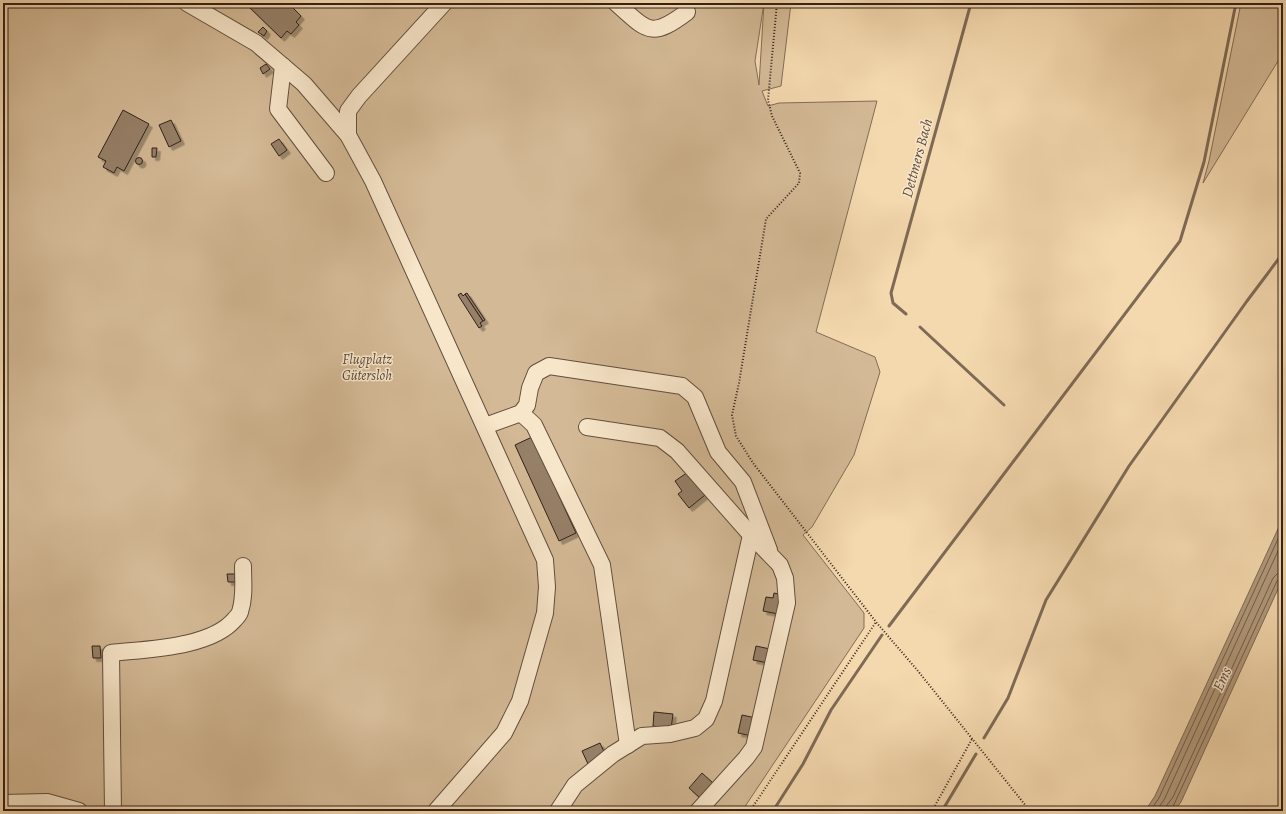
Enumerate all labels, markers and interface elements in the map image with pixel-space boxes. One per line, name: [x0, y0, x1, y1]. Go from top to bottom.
water label: Dettmers Bach: [897, 116, 937, 200]
park label: Flugplatz Gütersloh: [342, 350, 392, 385]
water label: Ems: [1208, 664, 1236, 694]

